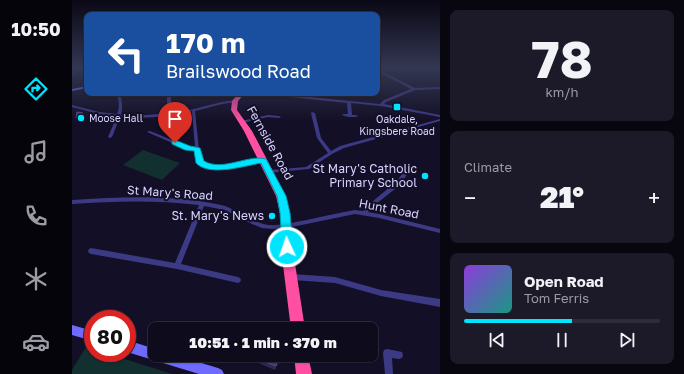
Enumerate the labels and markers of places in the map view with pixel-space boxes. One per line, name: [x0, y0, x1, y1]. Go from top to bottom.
pin: [158, 102, 192, 143]
marker: Oakdale, Kingsbere Road: [392, 102, 402, 112]
place label: Moose Hall: [89, 112, 143, 124]
marker: Moose Hall: [76, 113, 86, 123]
place label: Oakdale, Kingsbere Road: [359, 113, 435, 137]
place label: St Mary's Catholic Primary School: [313, 161, 417, 190]
marker: St Mary's Catholic Primary School: [420, 171, 430, 181]
place label: St. Mary's News: [171, 208, 264, 223]
marker: St. Mary's News: [267, 211, 277, 221]

